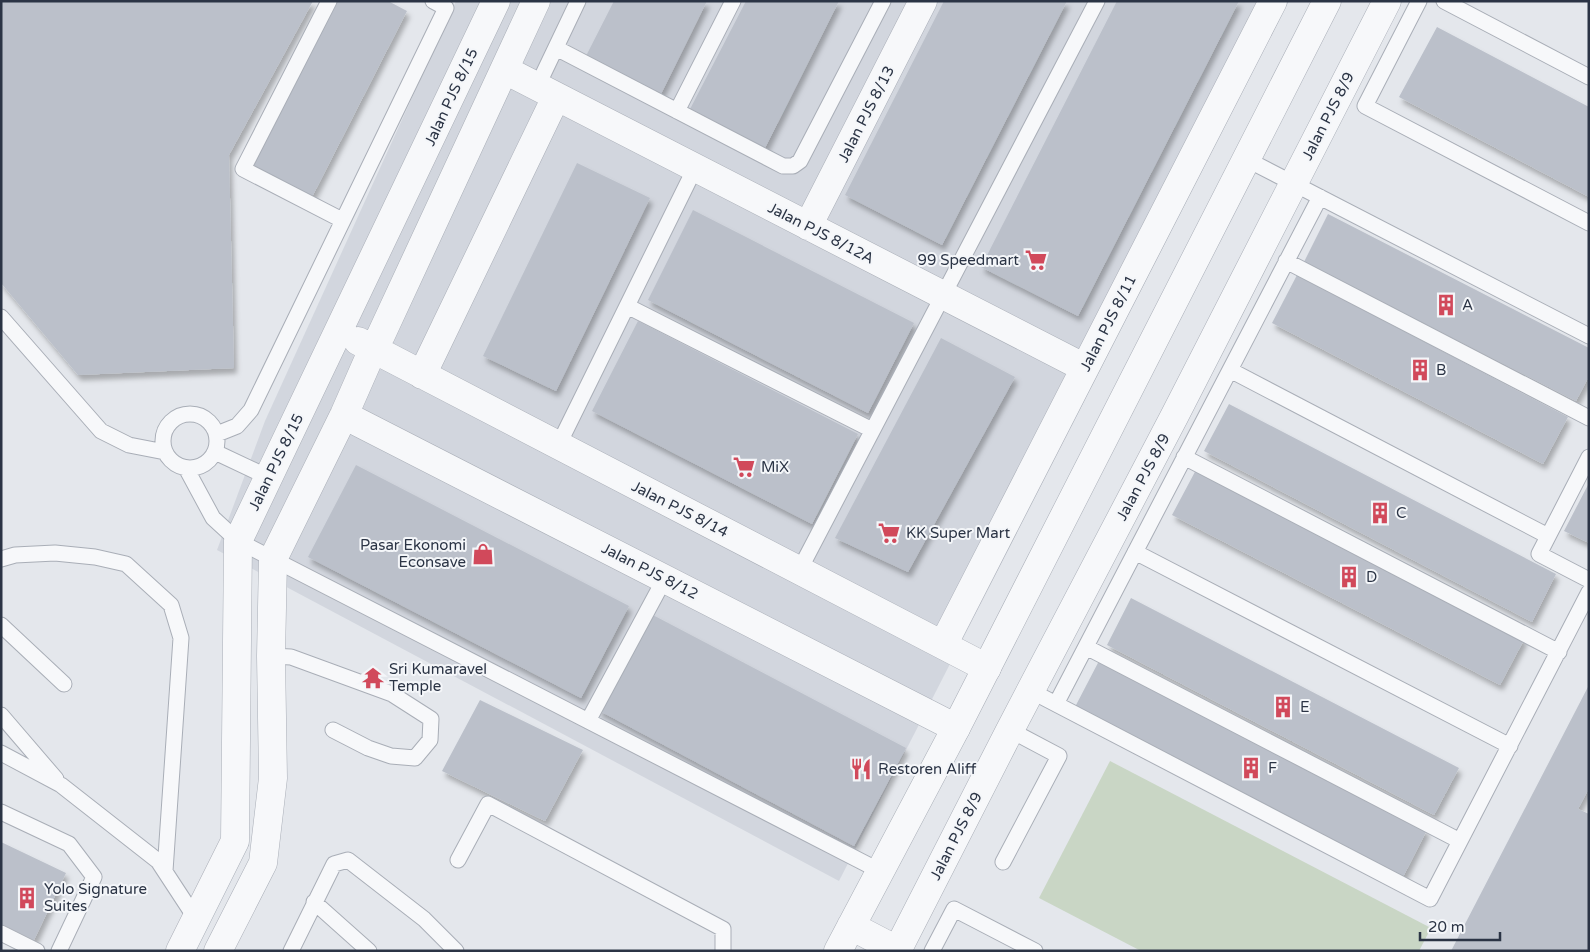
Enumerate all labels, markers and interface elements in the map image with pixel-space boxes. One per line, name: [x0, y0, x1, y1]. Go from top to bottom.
street label: Jalan PJS 8/15: [420, 45, 482, 149]
street label: Jalan PJS 8/13: [834, 63, 898, 165]
street label: Jalan PJS 8/9: [1298, 69, 1358, 163]
street label: Jalan PJS 8/12A: [765, 198, 877, 268]
supermarket icon: 99 Speedmart: [1023, 247, 1049, 273]
place label: 99 Speedmart: [918, 251, 1019, 269]
street label: Jalan PJS 8/11: [1076, 272, 1140, 374]
building icon: A: [1433, 292, 1459, 318]
place label: A: [1462, 296, 1473, 314]
building icon: B: [1407, 357, 1433, 383]
place label: B: [1436, 361, 1446, 379]
street label: Jalan PJS 8/15: [245, 411, 307, 513]
street label: Jalan PJS 8/9: [1112, 430, 1174, 524]
supermarket icon: MiX: [731, 454, 757, 480]
place label: MiX: [761, 458, 789, 476]
street label: Jalan PJS 8/14: [629, 477, 731, 541]
building icon: C: [1367, 500, 1393, 526]
place label: C: [1396, 504, 1406, 522]
supermarket icon: KK Super Mart: [876, 520, 902, 546]
place label: KK Super Mart: [906, 524, 1011, 542]
place label: Pasar Ekonomi Econsave: [360, 536, 466, 571]
street label: Jalan PJS 8/12: [599, 539, 701, 603]
shop icon: Pasar Ekonomi Econsave: [470, 541, 496, 567]
building icon: D: [1336, 564, 1362, 590]
place label: D: [1366, 568, 1377, 586]
place label: Sri Kumaravel Temple: [389, 660, 487, 695]
temple icon: Sri Kumaravel Temple: [360, 665, 386, 691]
building icon: E: [1270, 694, 1296, 720]
place label: E: [1300, 698, 1310, 716]
building icon: F: [1238, 755, 1264, 781]
restaurant icon: Restoren Aliff: [848, 756, 874, 782]
place label: F: [1268, 759, 1277, 777]
place label: Restoren Aliff: [878, 760, 977, 778]
street label: Jalan PJS 8/9: [926, 789, 986, 883]
place label: Yolo Signature Suites: [44, 880, 147, 915]
building icon: Yolo Signature Suites: [14, 885, 40, 911]
scale bar: [1420, 910, 1500, 942]
text: 20 m: [1428, 918, 1465, 936]

